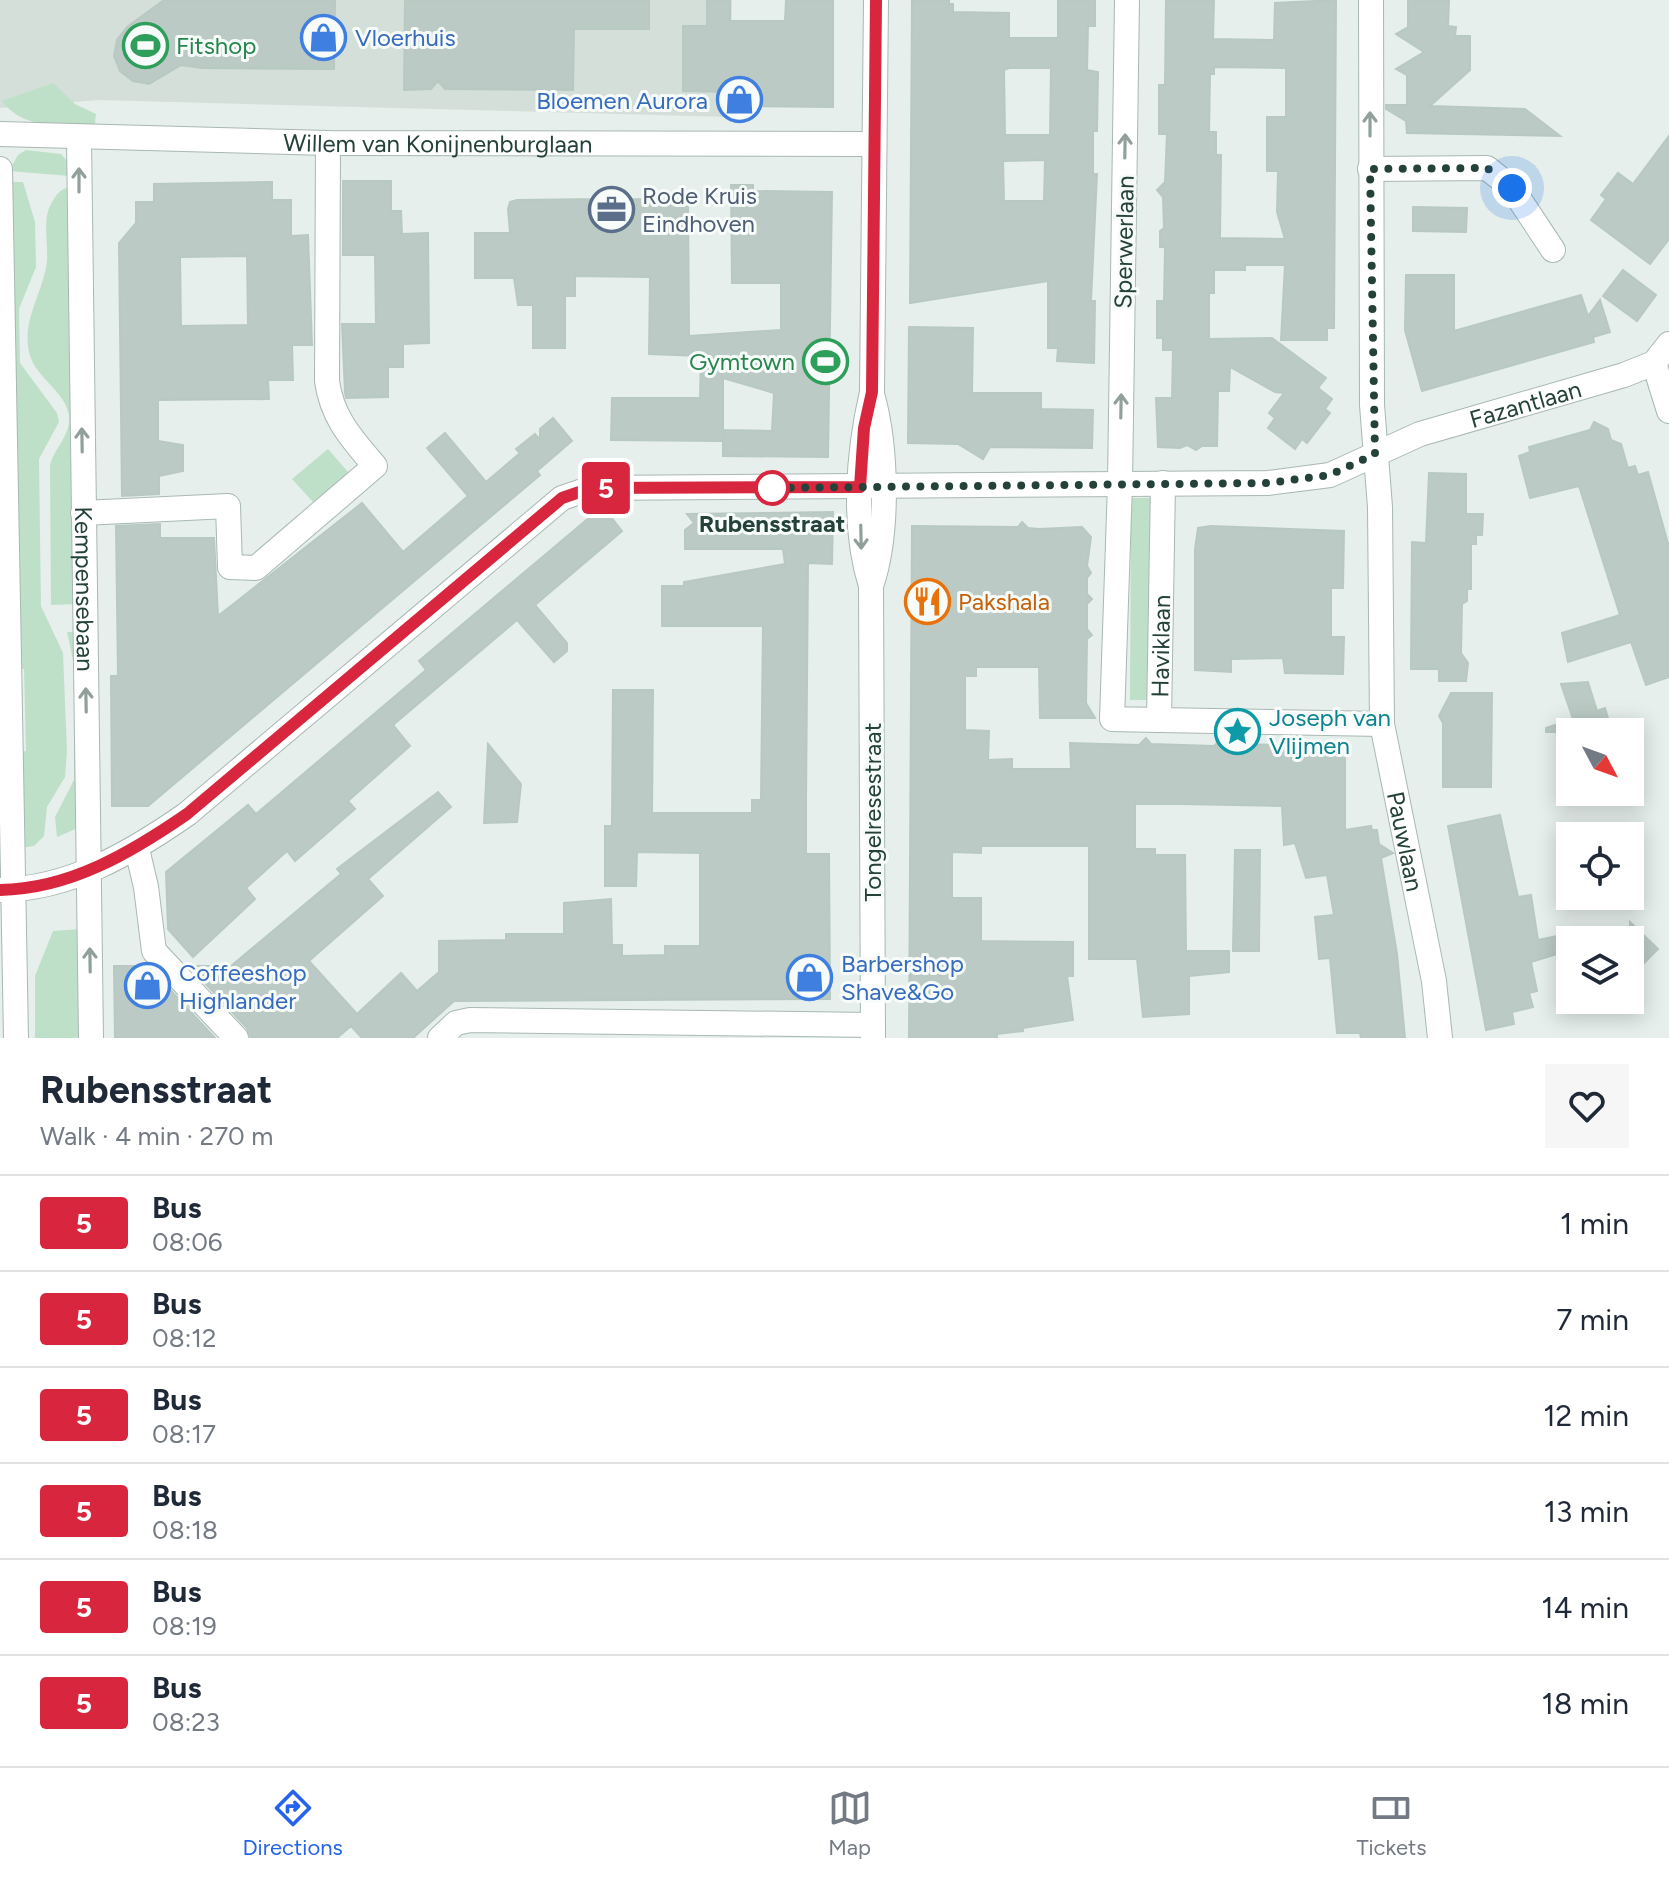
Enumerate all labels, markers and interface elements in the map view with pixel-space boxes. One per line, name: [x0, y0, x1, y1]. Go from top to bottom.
shop icon: Vloerhuis: [300, 13, 348, 61]
sports icon: Fitshop: [121, 21, 169, 69]
place label: Vloerhuis: [355, 23, 456, 52]
place label: Fitshop: [176, 31, 256, 60]
shop icon: Bloemen Aurora: [715, 76, 763, 124]
place label: Bloemen Aurora: [536, 86, 708, 115]
one-way arrow: [1363, 111, 1378, 138]
street label: Willem van Konijnenburglaan: [283, 127, 592, 158]
one-way arrow: [1117, 133, 1133, 160]
one-way arrow: [71, 167, 87, 194]
your location: [1492, 168, 1532, 208]
street label: Sperwerlaan: [1108, 175, 1140, 309]
place label: Rode Kruis Eindhoven: [642, 181, 757, 238]
office icon: Rode Kruis Eindhoven: [587, 185, 635, 233]
sports icon: Gymtown: [802, 337, 850, 385]
place label: Gymtown: [689, 347, 795, 376]
street label: Fazantlaan: [1466, 374, 1584, 433]
one-way arrow: [1113, 393, 1129, 420]
one-way arrow: [74, 427, 90, 454]
line badge: 5: [580, 462, 632, 514]
text: 5: [598, 471, 614, 505]
marker: Rubensstraat: [755, 471, 789, 505]
street label: Kempensebaan: [69, 506, 101, 672]
place label: Rubensstraat: [699, 509, 845, 538]
one-way arrow: [853, 523, 869, 550]
restaurant icon: Pakshala: [903, 577, 951, 625]
place label: Pakshala: [958, 587, 1050, 616]
street label: Haviklaan: [1145, 594, 1176, 698]
one-way arrow: [78, 687, 94, 714]
place label: Joseph van Vlijmen: [1269, 703, 1391, 760]
place icon: Joseph van Vlijmen: [1214, 707, 1262, 755]
north arrow: [1556, 718, 1644, 806]
map controls: [1556, 718, 1644, 1014]
street label: Tongelresestraat: [858, 723, 887, 901]
street label: Pauwlaan: [1381, 789, 1430, 894]
button: locate: [1556, 822, 1644, 910]
button: layers: [1556, 926, 1644, 1014]
one-way arrow: [82, 947, 97, 974]
place label: Barbershop Shave&Go: [841, 949, 964, 1006]
shop icon: Barbershop Shave&Go: [786, 953, 834, 1001]
place label: Coffeeshop Highlander: [179, 958, 307, 1015]
shop icon: Coffeeshop Highlander: [124, 962, 172, 1010]
button: heart: [1545, 1064, 1629, 1148]
text: Rubensstraat: [40, 1067, 272, 1113]
text: Walk · 4 min · 270 m: [40, 1120, 273, 1152]
text: Bus: [152, 1189, 201, 1226]
text: 1 min: [1560, 1205, 1629, 1242]
text: 5: [76, 1206, 92, 1240]
text: 08:06: [152, 1226, 223, 1258]
text: Bus: [152, 1285, 201, 1322]
text: 7 min: [1556, 1301, 1629, 1338]
text: 5: [76, 1302, 92, 1336]
text: 08:12: [152, 1322, 216, 1354]
text: Bus: [152, 1381, 201, 1418]
text: 12 min: [1543, 1397, 1629, 1434]
text: 5: [76, 1398, 92, 1432]
text: 08:17: [152, 1418, 216, 1450]
text: Bus: [152, 1477, 201, 1514]
text: 13 min: [1544, 1493, 1629, 1530]
text: 5: [76, 1494, 92, 1528]
text: 08:18: [152, 1514, 218, 1546]
text: Bus: [152, 1573, 201, 1610]
text: 14 min: [1541, 1589, 1629, 1626]
text: 5: [76, 1590, 92, 1624]
text: 08:19: [152, 1610, 217, 1642]
text: Bus: [152, 1669, 201, 1706]
text: 18 min: [1542, 1685, 1629, 1722]
text: 5: [76, 1686, 92, 1720]
text: 08:23: [152, 1706, 220, 1738]
tab: Directions: [242, 1786, 343, 1861]
tab: Map: [828, 1786, 872, 1861]
tab: Tickets: [1356, 1786, 1427, 1861]

